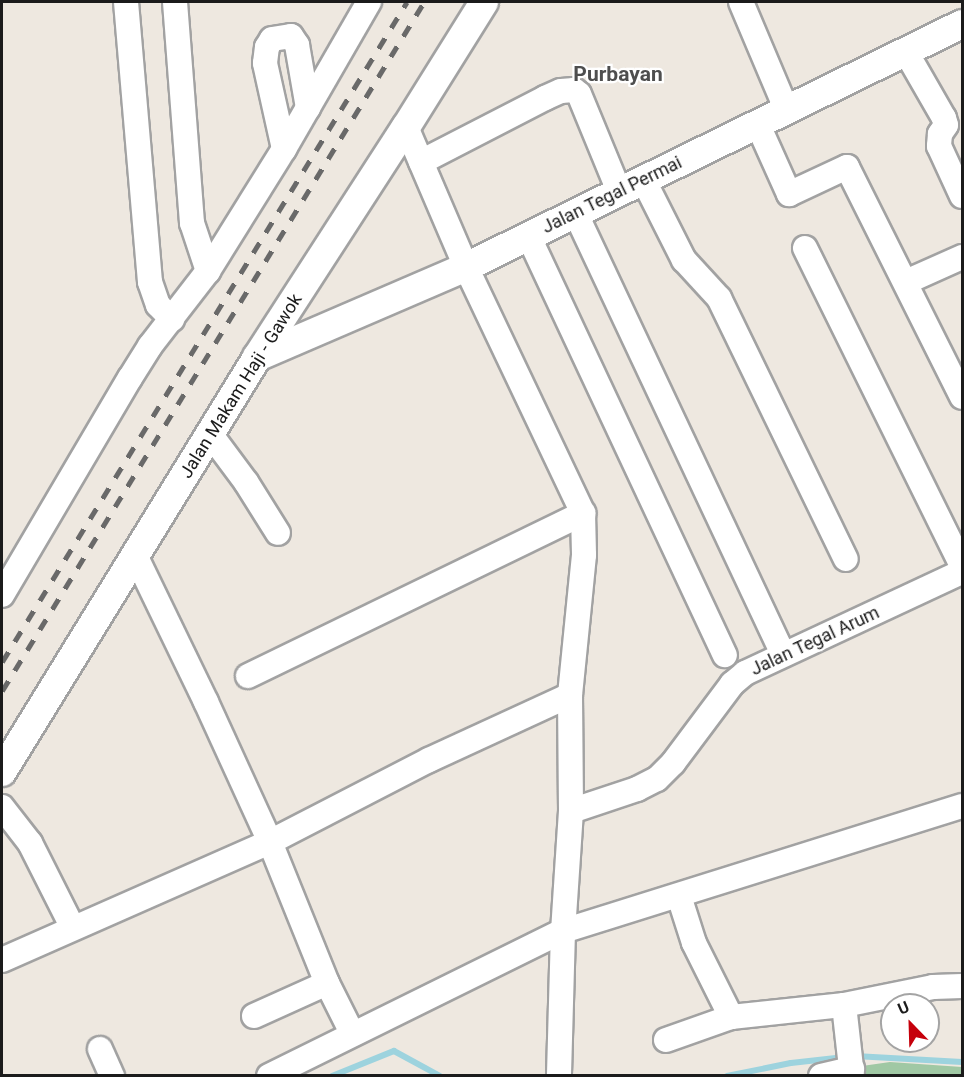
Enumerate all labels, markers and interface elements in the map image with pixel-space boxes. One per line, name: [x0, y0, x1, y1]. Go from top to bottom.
district label: Purbayan: [573, 61, 663, 87]
street label: Jalan Tegal Permai: [538, 152, 686, 238]
street label: Jalan Makam Haji - Gawok: [175, 290, 307, 482]
street label: Jalan Tegal Arum: [747, 602, 883, 680]
north arrow: [880, 993, 940, 1053]
text: U: [895, 997, 912, 1019]

